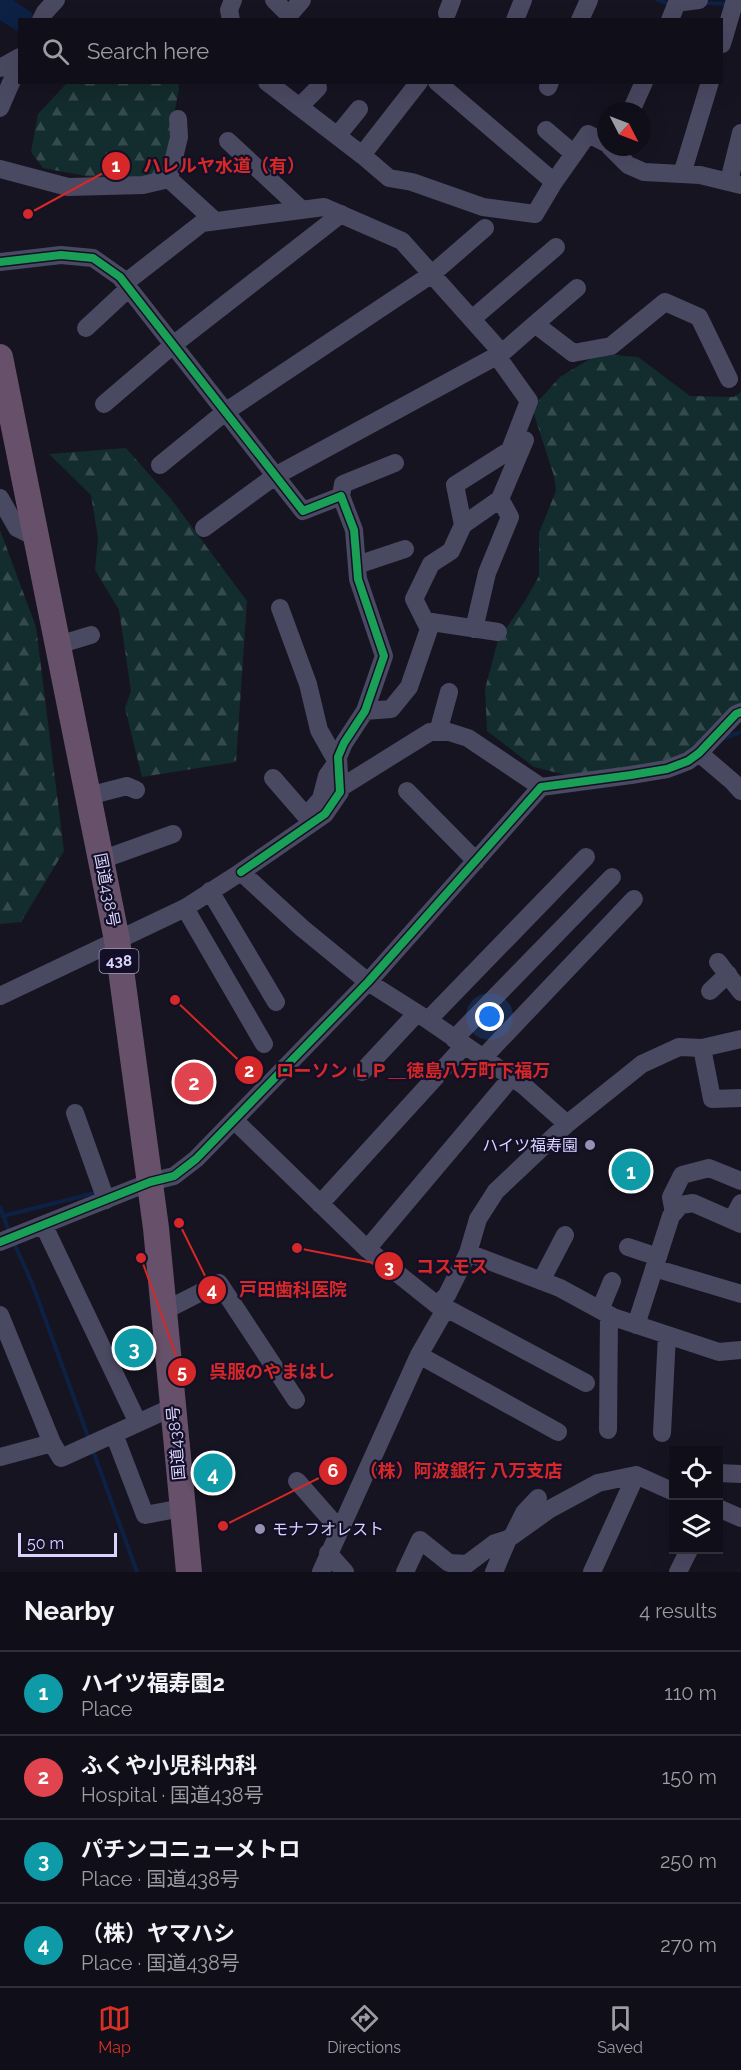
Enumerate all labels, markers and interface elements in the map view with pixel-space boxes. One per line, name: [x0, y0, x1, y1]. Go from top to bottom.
search box: [18, 18, 723, 84]
icon: search: [39, 35, 72, 68]
text: Search here: [87, 38, 209, 64]
north arrow: [597, 102, 651, 156]
callout: ハレルヤ水道（有）: [101, 148, 317, 184]
text: 1: [112, 155, 121, 176]
text: ハレルヤ水道（有）: [143, 155, 305, 176]
street label: 国道438号: [91, 851, 123, 929]
road number: 438: [100, 949, 138, 973]
your location: [475, 1002, 504, 1031]
callout: ローソン ＬＰ＿徳島八万町下福万: [234, 1052, 562, 1088]
pin: 2: [174, 1060, 214, 1104]
text: 2: [244, 1060, 254, 1081]
text: ローソン ＬＰ＿徳島八万町下福万: [276, 1060, 550, 1081]
place label: ハイツ福寿園: [482, 1136, 578, 1155]
marker: ハイツ福寿園: [583, 1138, 597, 1152]
pin: 1: [612, 1148, 650, 1194]
callout: コスモス: [374, 1248, 500, 1284]
text: 3: [384, 1256, 394, 1277]
text: コスモス: [416, 1256, 488, 1277]
callout: 戸田歯科医院: [197, 1272, 359, 1308]
text: 4: [207, 1279, 217, 1300]
text: 戸田歯科医院: [239, 1279, 347, 1300]
pin: 3: [114, 1326, 154, 1370]
callout: 呉服のやまはし: [167, 1354, 347, 1390]
text: 5: [177, 1361, 187, 1382]
text: 呉服のやまはし: [209, 1361, 335, 1382]
street label: 国道438号: [163, 1405, 189, 1481]
map controls: [669, 1446, 723, 1554]
button: locate: [669, 1446, 723, 1500]
pin: 4: [194, 1450, 232, 1496]
callout: （株）阿波銀行 八万支店: [318, 1453, 574, 1489]
text: 6: [328, 1460, 339, 1481]
text: （株）阿波銀行 八万支店: [360, 1460, 562, 1481]
button: layers: [669, 1500, 723, 1554]
place label: モナフオレスト: [272, 1520, 384, 1539]
marker: モナフオレスト: [253, 1522, 267, 1536]
scale bar: [18, 1530, 117, 1558]
text: 50 m: [27, 1534, 64, 1553]
text: Nearby: [24, 1596, 114, 1626]
text: 4 results: [639, 1599, 717, 1623]
text: ハイツ福寿園2: [81, 1670, 225, 1696]
text: 1: [39, 1681, 48, 1705]
text: 110 m: [664, 1681, 717, 1705]
text: Place: [81, 1697, 132, 1721]
text: ふくや小児科内科: [81, 1752, 257, 1778]
text: 2: [38, 1765, 49, 1789]
text: 150 m: [662, 1765, 717, 1789]
text: Hospital · 国道438号: [81, 1783, 264, 1807]
text: パチンコニューメトロ: [81, 1836, 300, 1862]
text: 3: [38, 1849, 49, 1873]
text: 250 m: [660, 1849, 717, 1873]
text: Place · 国道438号: [81, 1867, 240, 1891]
text: （株）ヤマハシ: [81, 1920, 235, 1946]
text: 4: [38, 1933, 49, 1957]
text: 270 m: [660, 1933, 717, 1957]
text: Place · 国道438号: [81, 1951, 240, 1975]
tab: Map: [98, 2002, 131, 2057]
tab: Directions: [327, 2002, 401, 2057]
tab: Saved: [597, 2002, 643, 2057]

